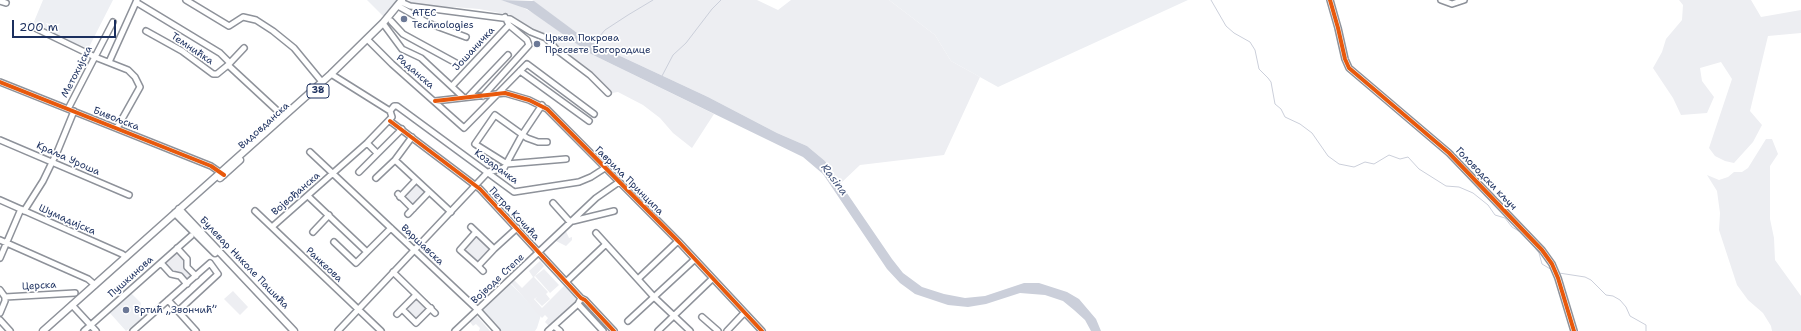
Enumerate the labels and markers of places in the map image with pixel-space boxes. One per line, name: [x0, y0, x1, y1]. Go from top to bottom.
place label: ATEC Technologies: [412, 7, 474, 30]
marker: ATEC Technologies: [399, 14, 409, 24]
place label: Црква Покрова Пресвете Богородице: [545, 32, 651, 56]
marker: Црква Покрова Пресвете Богородице: [532, 39, 542, 49]
place label: Вртић „Звончић”: [134, 304, 217, 316]
marker: Вртић „Звончић”: [121, 305, 131, 315]

